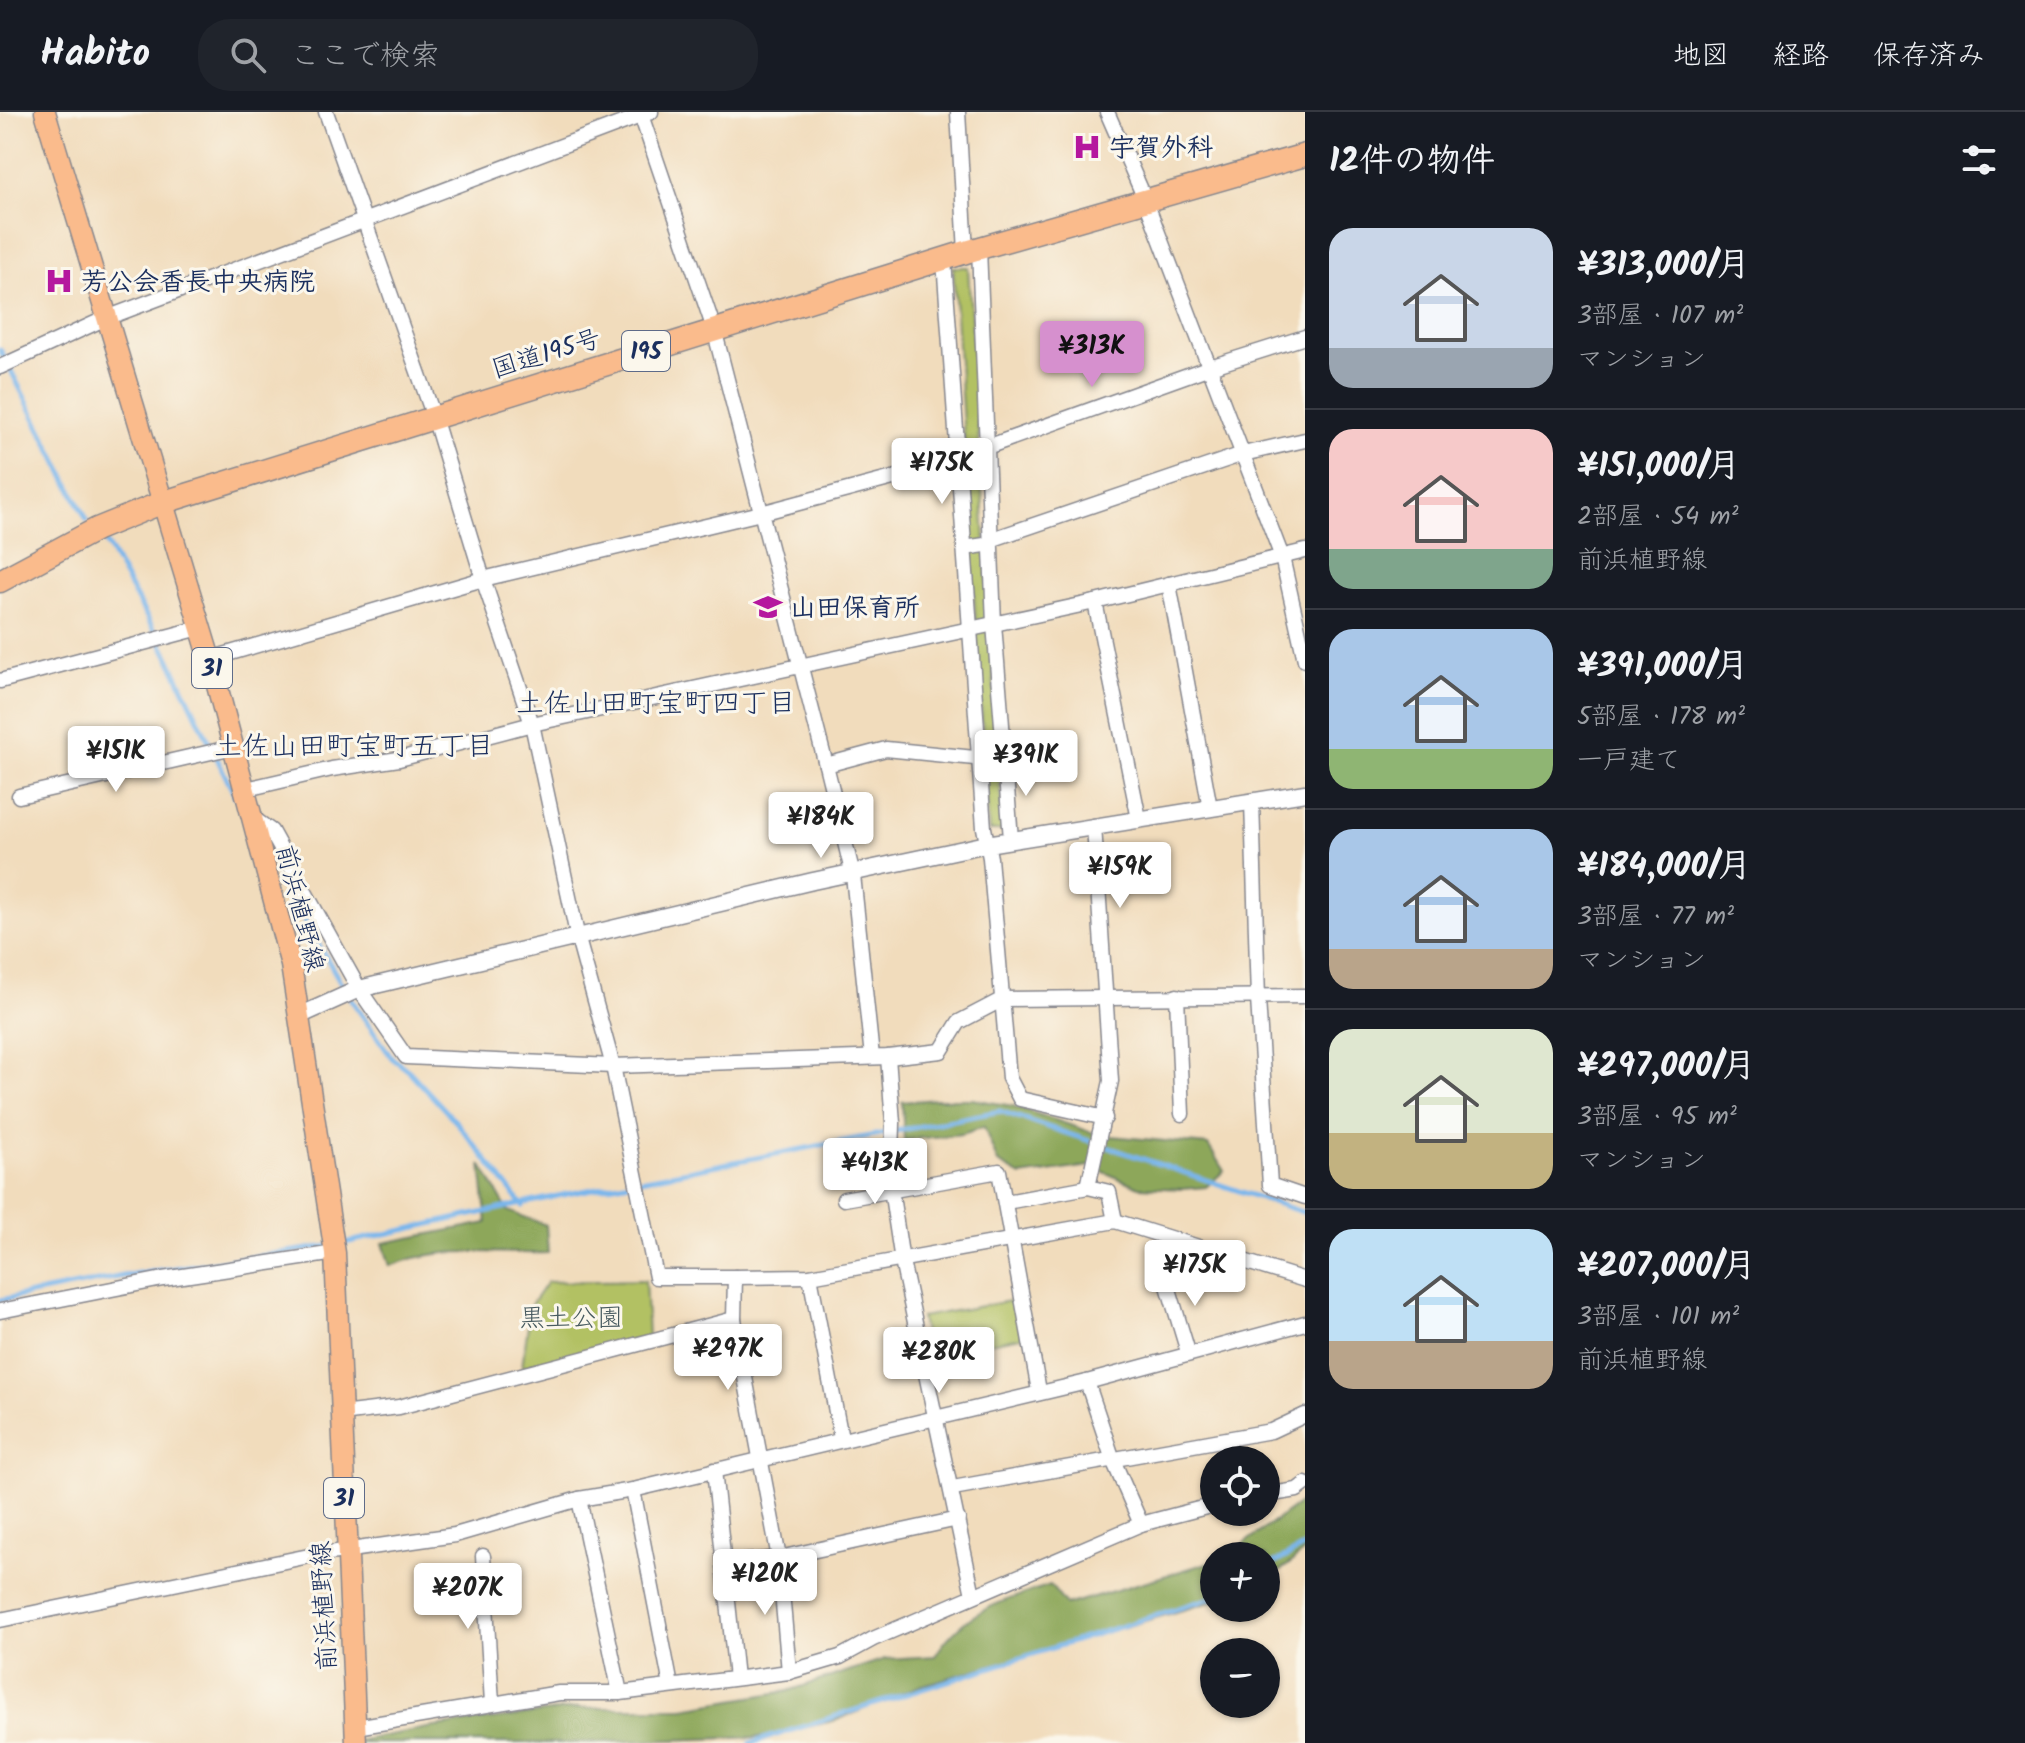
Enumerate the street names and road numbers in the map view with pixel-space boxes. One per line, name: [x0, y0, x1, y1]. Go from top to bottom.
street label: 国道195号: [486, 318, 607, 391]
road number: 195: [622, 331, 670, 371]
road number: 31: [192, 648, 232, 688]
street label: 前浜植野線: [263, 840, 335, 977]
road number: 31: [324, 1478, 364, 1518]
street label: 前浜植野線: [301, 1540, 349, 1672]

